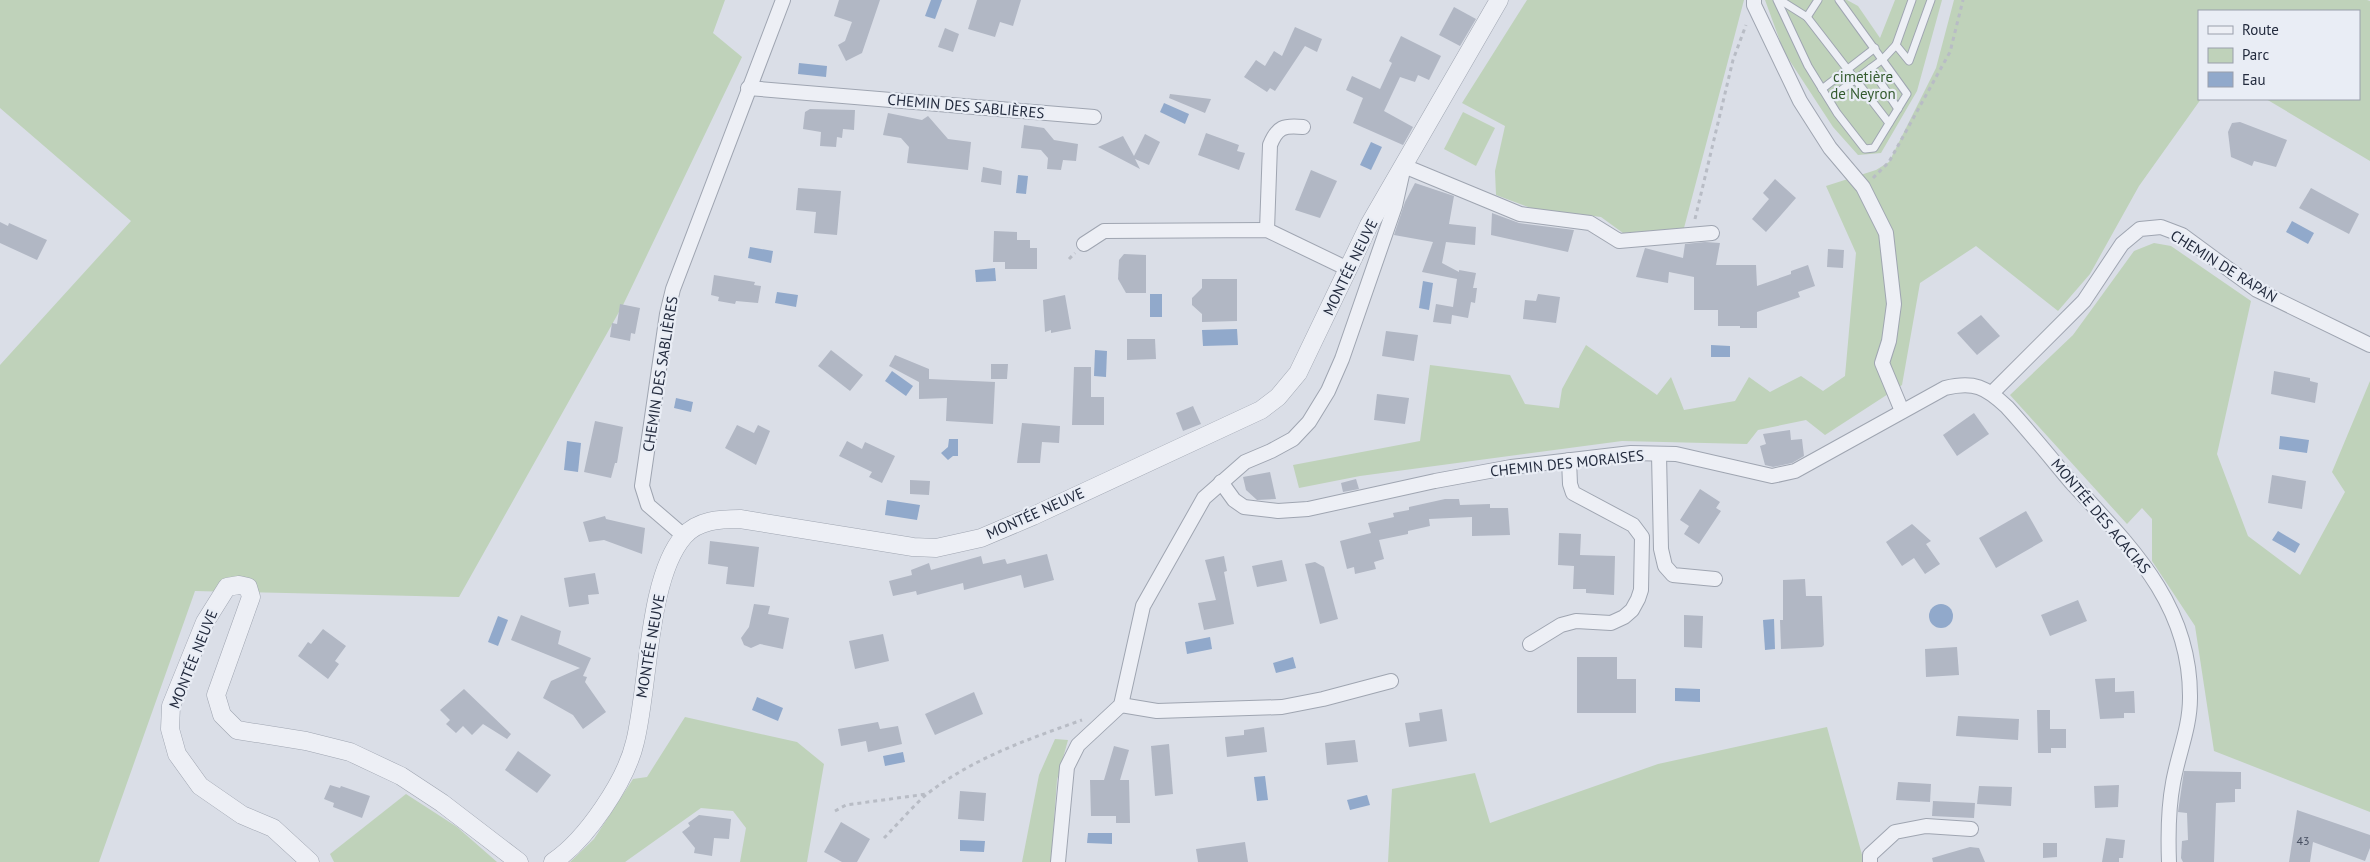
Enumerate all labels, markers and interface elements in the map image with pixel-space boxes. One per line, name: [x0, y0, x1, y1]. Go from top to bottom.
legend: [2198, 10, 2360, 100]
text: Route: [2242, 20, 2279, 39]
text: Parc: [2242, 45, 2269, 64]
park label: cimetière de Neyron: [1830, 67, 1896, 103]
text: Eau: [2242, 70, 2266, 89]
street label: CHEMIN DES SABLIÈRES: [887, 90, 1045, 122]
street label: MONTÉE NEUVE: [1318, 216, 1382, 318]
street label: CHEMIN DE RAPAN: [2167, 225, 2281, 307]
street label: CHEMIN DES SABLIÈRES: [638, 295, 682, 453]
street label: CHEMIN DES MORAISES: [1489, 445, 1645, 481]
street label: MONTÉE DES ACACIAS: [2047, 455, 2155, 578]
street label: MONTÉE NEUVE: [983, 483, 1087, 543]
street label: MONTÉE NEUVE: [632, 593, 668, 699]
street label: MONTÉE NEUVE: [165, 607, 221, 711]
house number: 43: [2296, 833, 2310, 848]

